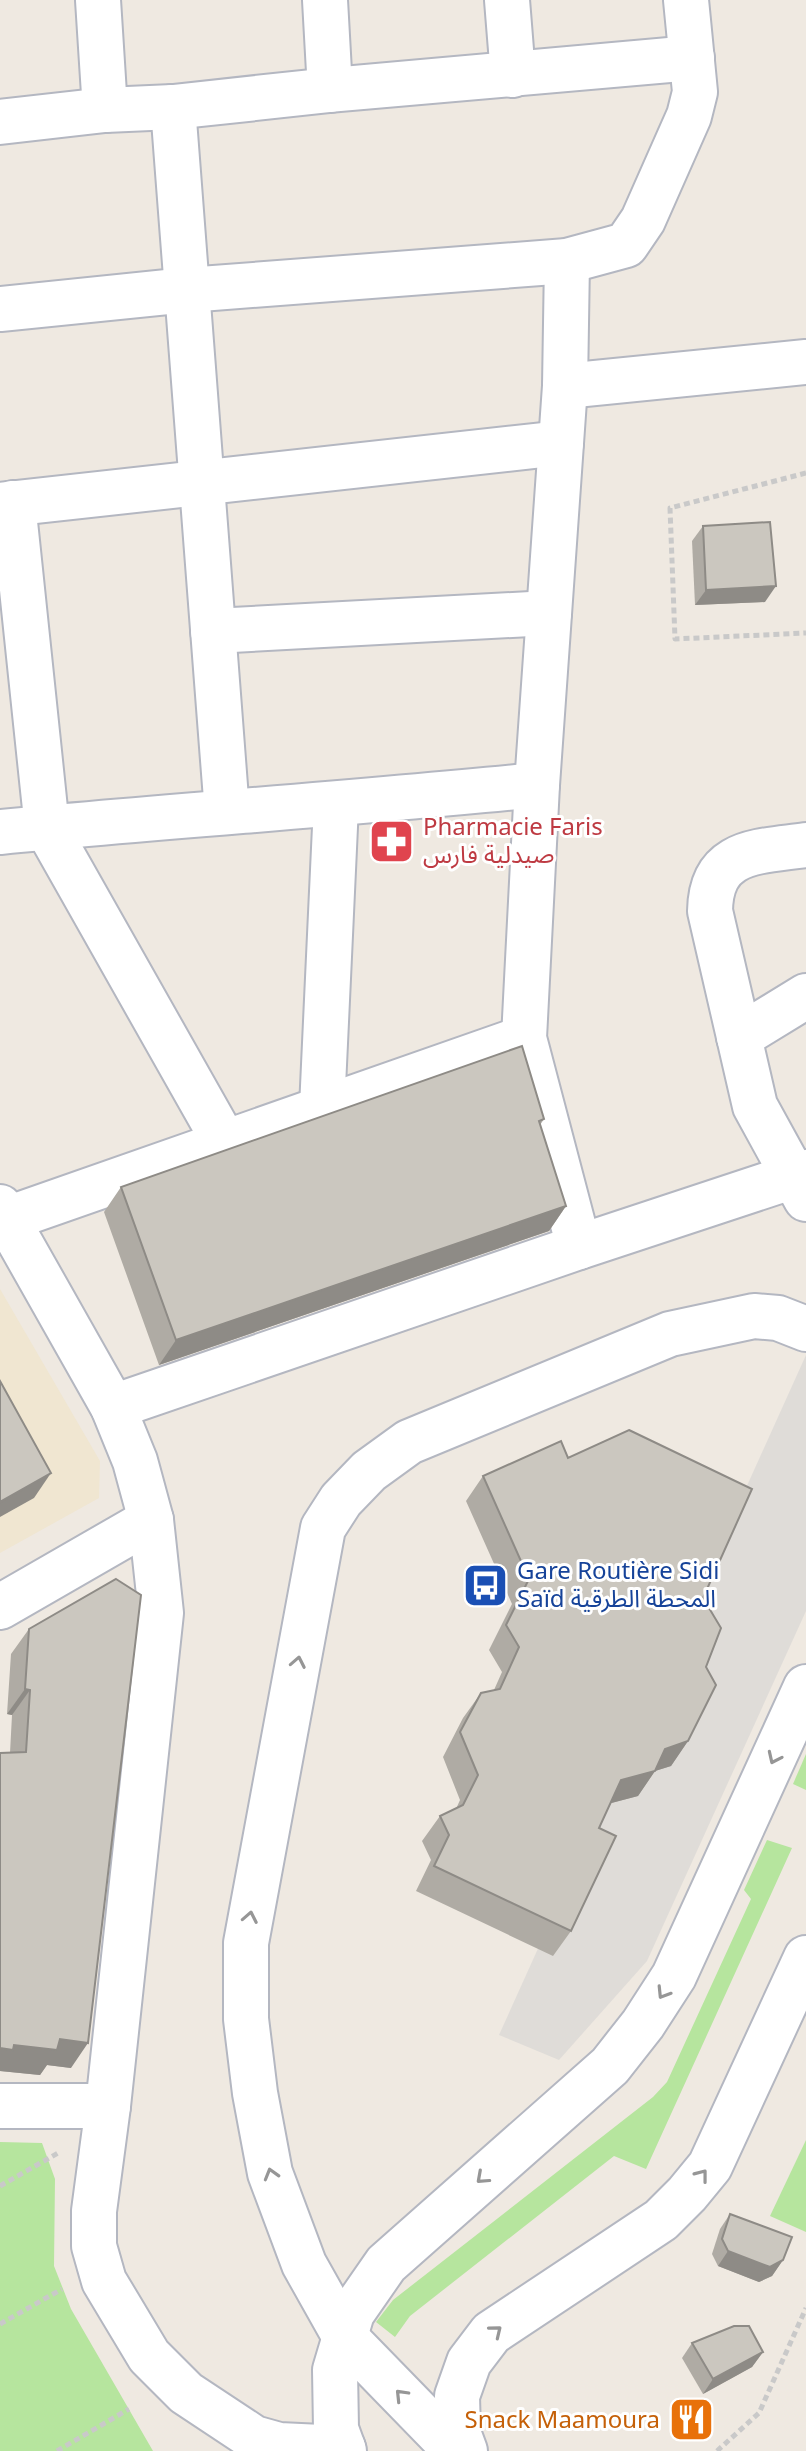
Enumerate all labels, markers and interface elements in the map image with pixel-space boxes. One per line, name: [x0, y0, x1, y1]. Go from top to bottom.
place label: Pharmacie Faris صيدلية فارس: [423, 809, 603, 870]
pharmacy icon: Pharmacie Faris صيدلية فارس: [368, 817, 416, 865]
place label: Gare Routière Sidi Saïd المحطة الطرقية: [517, 1553, 719, 1614]
bus stop icon: Gare Routière Sidi Saïd المحطة الطرقية: [462, 1561, 510, 1609]
one-way arrow: [289, 1655, 306, 1668]
one-way arrow: [767, 1750, 783, 1764]
one-way arrow: [241, 1911, 258, 1924]
one-way arrow: [657, 1984, 672, 1999]
one-way arrow: [264, 2168, 281, 2182]
one-way arrow: [477, 2168, 492, 2183]
one-way arrow: [693, 2169, 707, 2184]
one-way arrow: [487, 2326, 501, 2341]
one-way arrow: [396, 2390, 411, 2404]
restaurant icon: Snack Maamoura: [667, 2396, 715, 2444]
place label: Snack Maamoura: [465, 2402, 660, 2435]

